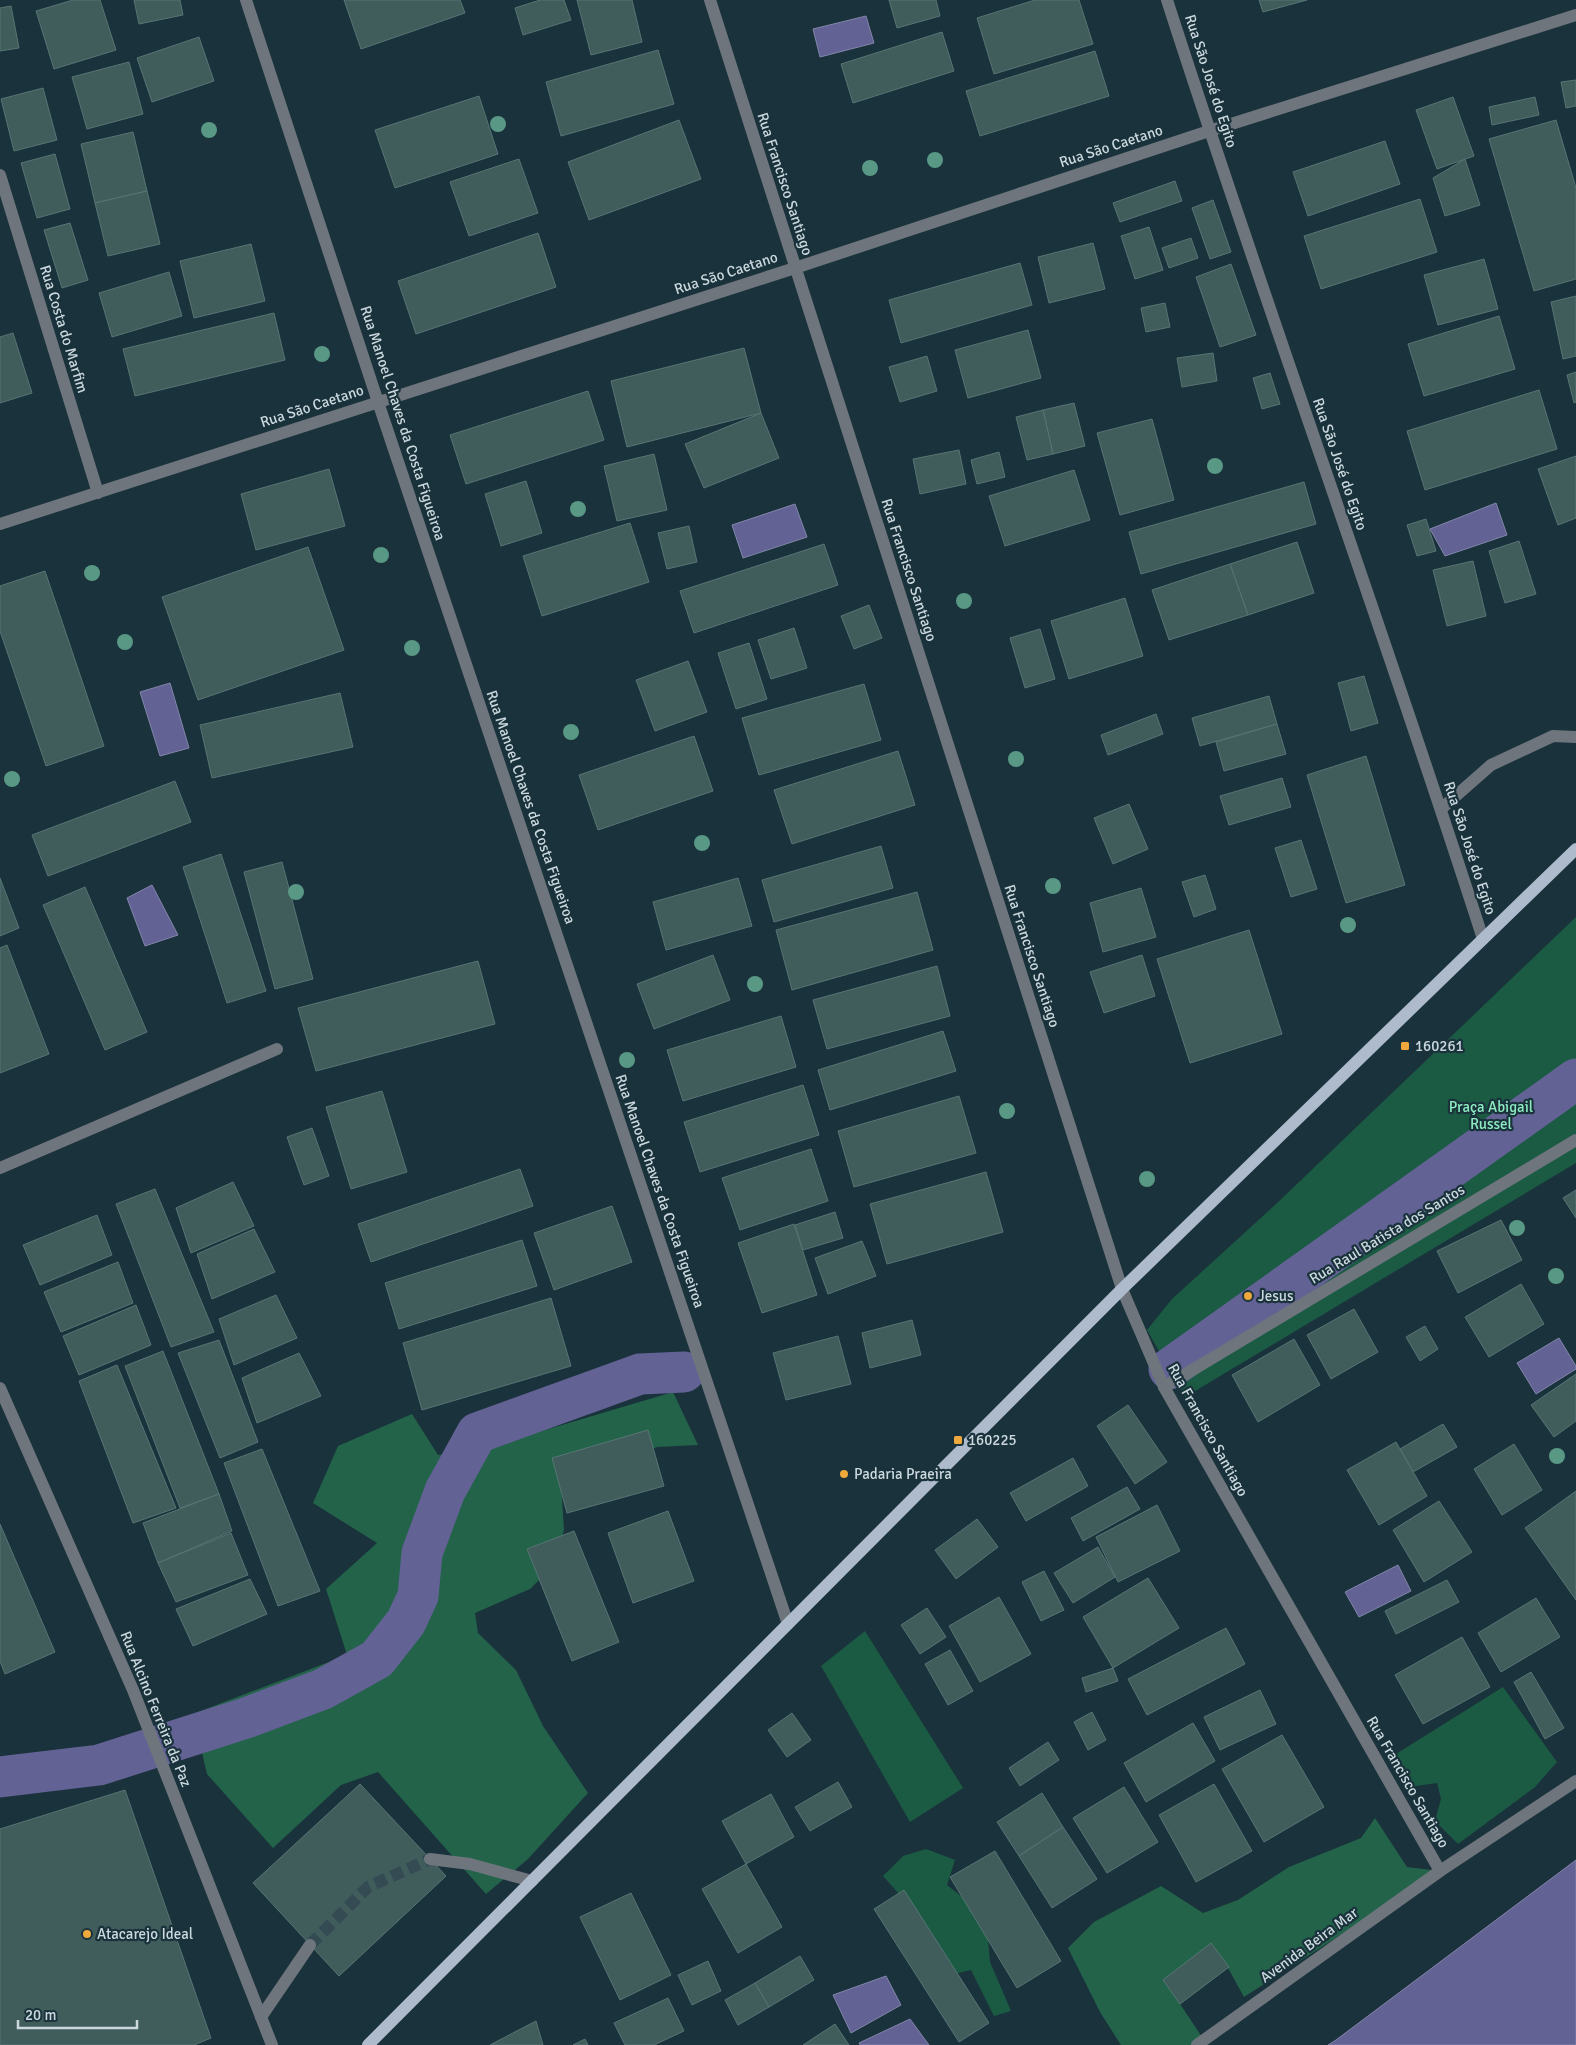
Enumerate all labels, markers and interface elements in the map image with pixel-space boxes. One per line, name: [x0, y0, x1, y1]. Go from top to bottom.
street label: Rua São José do Egito: [1181, 12, 1241, 150]
street label: Rua Francisco Santiago: [753, 110, 817, 258]
street label: Rua São Caetano: [1057, 121, 1165, 171]
street label: Rua São Caetano: [672, 248, 780, 298]
street label: Rua Costa do Marfim: [36, 263, 92, 395]
street label: Rua Manoel Chaves da Costa Figueiroa: [356, 303, 450, 543]
street label: Rua São Caetano: [258, 381, 366, 431]
street label: Rua São José do Egito: [1309, 395, 1371, 533]
street label: Rua Francisco Santiago: [877, 496, 941, 644]
street label: Rua Manoel Chaves da Costa Figueiroa: [482, 688, 580, 926]
street label: Rua São José do Egito: [1440, 779, 1500, 917]
street label: Rua Francisco Santiago: [1000, 882, 1064, 1030]
place label: 160261: [1415, 1037, 1464, 1055]
marker: 160261: [1399, 1040, 1411, 1052]
street label: Rua Manoel Chaves da Costa Figueiroa: [611, 1072, 709, 1310]
park label: Praça Abigail Russel: [1449, 1098, 1533, 1133]
street label: Rua Raul Batista dos Santos: [1306, 1180, 1468, 1288]
place label: Jesus: [1258, 1287, 1294, 1305]
marker: Jesus: [1242, 1290, 1254, 1302]
street label: Rua Francisco Santiago: [1164, 1360, 1252, 1500]
place label: 160225: [968, 1431, 1017, 1449]
marker: 160225: [952, 1434, 964, 1446]
place label: Padaria Praeira: [854, 1465, 952, 1483]
marker: Padaria Praeira: [838, 1468, 850, 1480]
street label: Rua Alcino Ferreira da Paz: [116, 1628, 196, 1790]
street label: Rua Francisco Santiago: [1363, 1713, 1453, 1851]
street label: Avenida Beira Mar: [1257, 1903, 1362, 1986]
place label: Atacarejo Ideal: [97, 1925, 193, 1943]
marker: Atacarejo Ideal: [81, 1928, 93, 1940]
scale bar: [18, 1998, 136, 2030]
text: 20 m: [25, 2006, 56, 2024]

